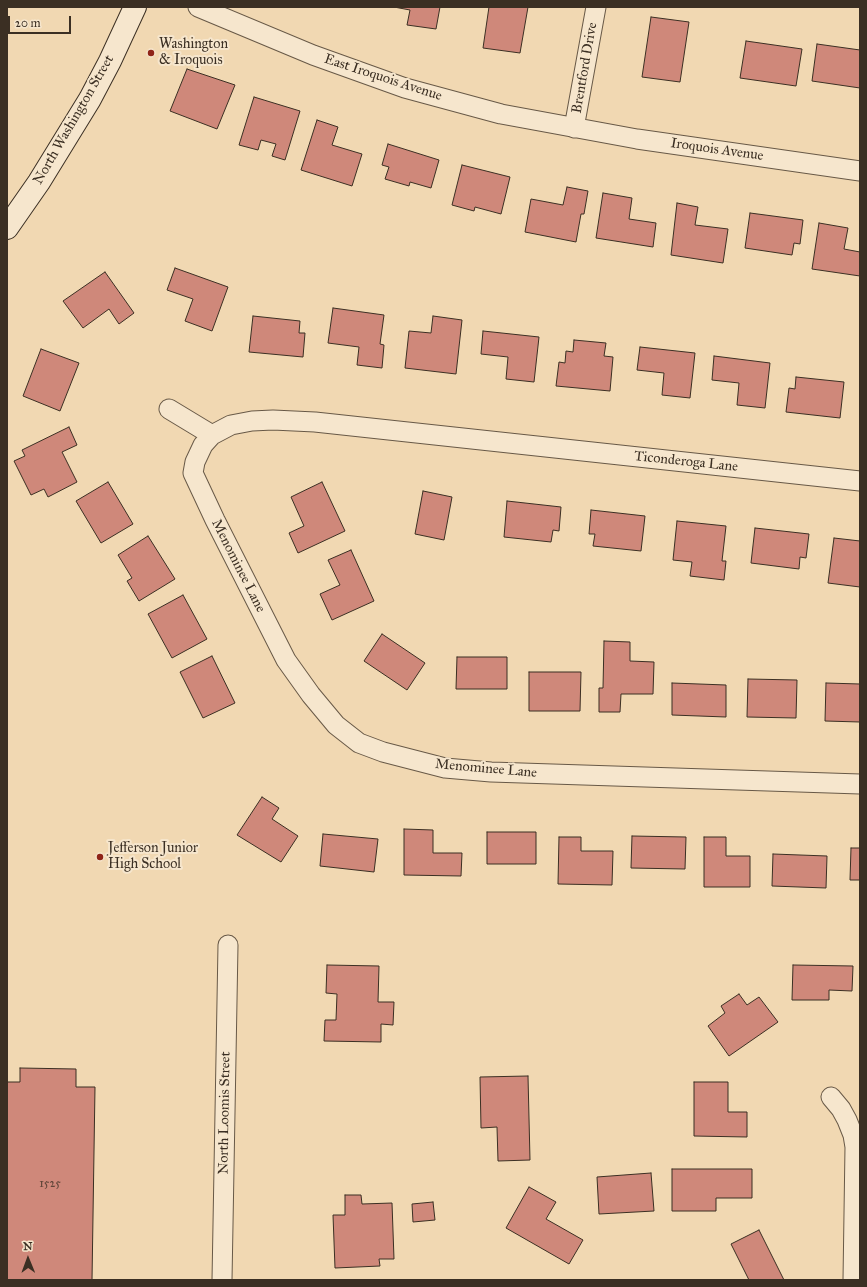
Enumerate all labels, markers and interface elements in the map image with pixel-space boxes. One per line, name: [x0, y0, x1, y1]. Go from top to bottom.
scale bar: [10, 8, 73, 34]
text: 20 m: [15, 16, 41, 30]
street label: Brentford Drive: [569, 21, 601, 115]
place label: Washington & Iroquois: [159, 37, 228, 70]
marker: Washington & Iroquois: [146, 48, 156, 58]
street label: East Iroquois Avenue: [322, 51, 444, 105]
street label: North Washington Street: [30, 52, 118, 188]
street label: Iroquois Avenue: [669, 135, 765, 165]
street label: Ticonderoga Lane: [633, 448, 739, 476]
street label: Menominee Lane: [207, 517, 269, 615]
street label: Menominee Lane: [434, 756, 538, 782]
place label: Jefferson Junior High School: [108, 841, 198, 874]
marker: Jefferson Junior High School: [95, 852, 105, 862]
street label: North Loomis Street: [216, 1051, 234, 1175]
house number: 1525: [39, 1177, 61, 1191]
north arrow: [8, 1239, 48, 1279]
text: N: [23, 1240, 33, 1253]

